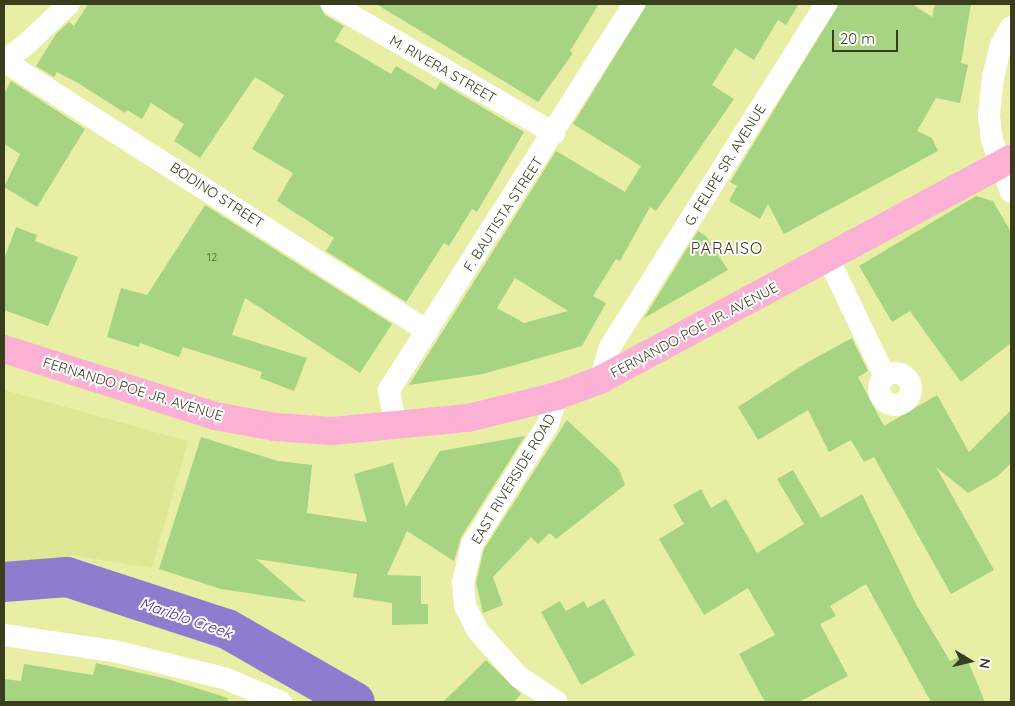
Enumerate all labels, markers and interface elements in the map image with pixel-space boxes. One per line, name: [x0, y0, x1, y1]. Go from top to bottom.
scale bar: [835, 20, 901, 52]
text: 20 m: [840, 29, 875, 48]
street label: M. RIVERA STREET: [387, 32, 499, 106]
street label: G. FELIPE SR. AVENUE: [681, 101, 769, 229]
street label: F. BAUTISTA STREET: [460, 154, 546, 274]
street label: BODINO STREET: [167, 158, 267, 232]
district label: PARAISO: [690, 238, 764, 258]
house number: 12: [207, 250, 217, 264]
street label: FERNANDO POE JR. AVENUE: [607, 279, 781, 381]
street label: FERNANDO POE JR. AVENUE: [41, 354, 225, 424]
street label: EAST RIVERSIDE ROAD: [467, 411, 559, 547]
water label: Mariblo Creek: [138, 594, 234, 642]
north arrow: [945, 636, 995, 686]
text: N: [975, 657, 995, 670]

